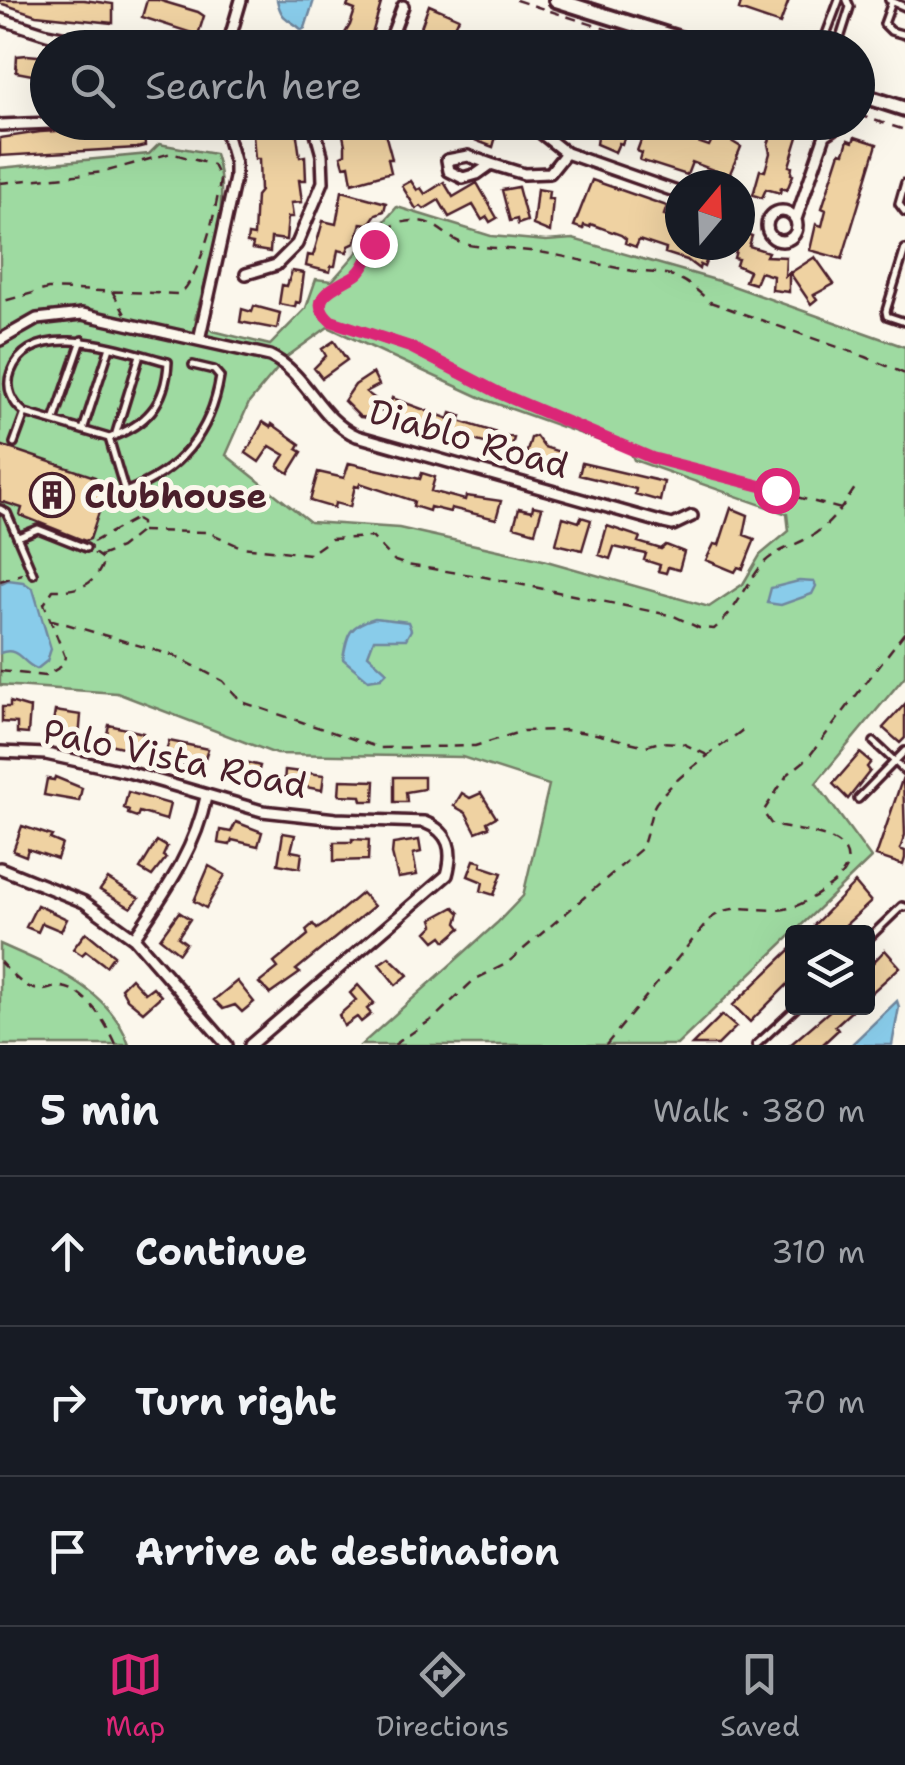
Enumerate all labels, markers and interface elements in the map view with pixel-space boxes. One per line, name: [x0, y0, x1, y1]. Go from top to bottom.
search box: [30, 30, 875, 140]
icon: search: [65, 58, 120, 113]
text: Search here: [145, 60, 362, 111]
north arrow: [665, 170, 755, 260]
route end: [352, 222, 398, 268]
street label: Diablo Road: [364, 387, 574, 489]
route start: [754, 468, 800, 514]
building icon: Clubhouse: [29, 472, 75, 518]
place label: Clubhouse: [84, 472, 267, 519]
street label: Palo Vista Road: [39, 707, 311, 809]
map controls: [785, 925, 875, 1015]
button: layers: [785, 925, 875, 1015]
text: 5 min: [40, 1082, 159, 1138]
text: Walk · 380 m: [653, 1089, 865, 1132]
icon: ahead: [40, 1224, 95, 1279]
text: Continue: [135, 1226, 307, 1277]
text: 310 m: [771, 1230, 865, 1273]
icon: right: [40, 1374, 95, 1429]
text: Turn right: [135, 1376, 337, 1427]
text: 70 m: [782, 1380, 865, 1423]
icon: arrive: [40, 1524, 95, 1579]
text: Arrive at destination: [135, 1526, 559, 1577]
tab: Map: [105, 1647, 165, 1745]
tab: Directions: [376, 1647, 509, 1745]
tab: Saved: [720, 1647, 800, 1745]

